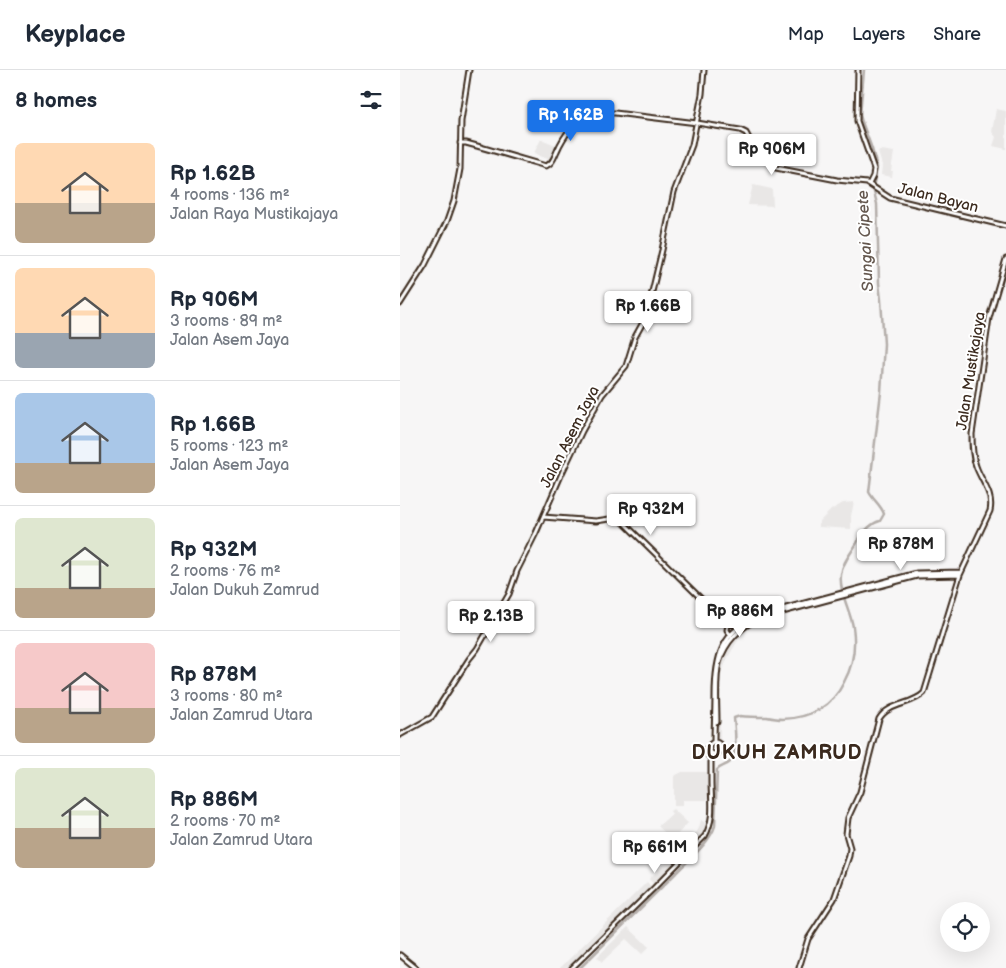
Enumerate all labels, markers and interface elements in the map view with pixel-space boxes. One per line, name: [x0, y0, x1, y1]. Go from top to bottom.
text: Keyplace: [25, 20, 126, 49]
text: Map: [788, 24, 824, 45]
text: Layers: [852, 24, 905, 45]
text: Share: [933, 24, 981, 45]
icon: filters: [357, 86, 385, 114]
text: 8 homes: [15, 88, 97, 113]
pin: Rp 1.62B: [519, 100, 623, 142]
text: Rp 1.62B: [538, 106, 604, 125]
pin: Rp 906M: [726, 134, 818, 176]
text: Rp 906M: [738, 140, 806, 159]
text: Rp 1.62B: [170, 161, 256, 186]
icon: home: [55, 163, 115, 223]
street label: Jalan Bayan: [896, 179, 980, 217]
text: 4 rooms · 136 m²: [170, 186, 290, 205]
water label: Sungai Cipete: [854, 190, 878, 292]
text: Jalan Raya Mustikajaya: [170, 205, 338, 224]
text: Rp 906M: [170, 287, 258, 312]
icon: home: [55, 288, 115, 348]
pin: Rp 1.66B: [596, 290, 700, 333]
text: Rp 1.66B: [615, 297, 681, 316]
street label: Jalan Mustikajaya: [952, 310, 990, 432]
text: 3 rooms · 89 m²: [170, 312, 282, 331]
text: Jalan Asem Jaya: [170, 331, 289, 350]
street label: Jalan Asem Jaya: [536, 383, 604, 491]
text: Rp 1.66B: [170, 412, 256, 437]
icon: home: [55, 413, 115, 473]
text: 5 rooms · 123 m²: [170, 437, 288, 456]
text: Jalan Asem Jaya: [170, 456, 289, 475]
pin: Rp 932M: [605, 494, 697, 536]
text: Rp 932M: [618, 500, 684, 519]
pin: Rp 878M: [855, 528, 947, 571]
text: Rp 878M: [868, 535, 934, 554]
text: Rp 932M: [170, 537, 257, 562]
icon: home: [55, 538, 115, 598]
text: 2 rooms · 76 m²: [170, 562, 281, 581]
text: Jalan Dukuh Zamrud: [170, 581, 319, 600]
pin: Rp 886M: [694, 596, 786, 638]
pin: Rp 2.13B: [439, 600, 543, 643]
text: Rp 886M: [706, 602, 774, 621]
text: Rp 2.13B: [459, 607, 523, 626]
text: Rp 878M: [170, 662, 257, 687]
icon: home: [55, 663, 115, 723]
text: 3 rooms · 80 m²: [170, 687, 283, 706]
text: Jalan Zamrud Utara: [170, 706, 313, 725]
district label: DUKUH ZAMRUD: [692, 741, 862, 765]
text: Rp 886M: [170, 787, 258, 812]
icon: home: [55, 788, 115, 848]
text: 2 rooms · 70 m²: [170, 812, 280, 831]
text: Jalan Zamrud Utara: [170, 831, 313, 850]
pin: Rp 661M: [609, 832, 701, 874]
text: Rp 661M: [623, 838, 687, 857]
map controls: [940, 902, 990, 952]
button: locate: [940, 902, 990, 952]

